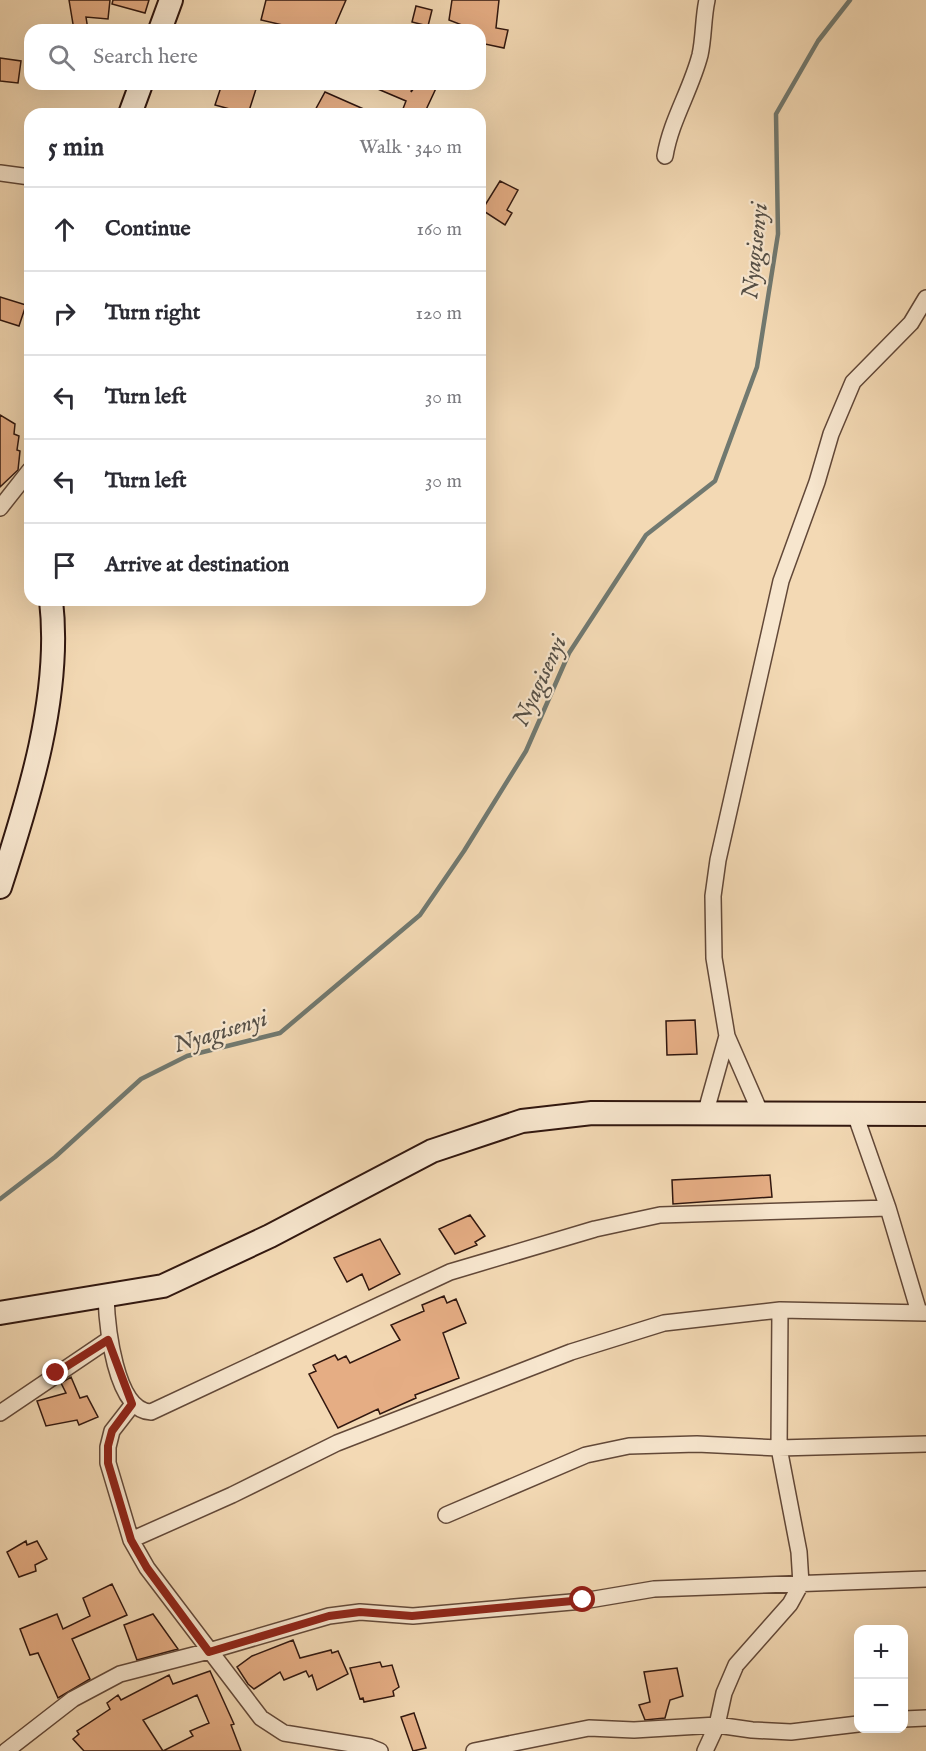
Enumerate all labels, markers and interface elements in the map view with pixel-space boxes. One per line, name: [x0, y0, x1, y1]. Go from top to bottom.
search box: [24, 24, 486, 90]
icon: search: [45, 41, 78, 74]
text: Search here: [93, 43, 198, 71]
text: 5 min: [48, 131, 104, 164]
text: Walk · 340 m: [359, 135, 462, 160]
water label: Nyagisenyi: [735, 199, 776, 301]
icon: ahead: [48, 213, 81, 246]
text: Continue: [105, 215, 191, 243]
text: 160 m: [416, 217, 462, 242]
icon: right: [48, 297, 81, 330]
text: Turn right: [105, 299, 200, 327]
text: 120 m: [416, 301, 462, 326]
icon: left: [48, 381, 81, 414]
text: Turn left: [105, 383, 187, 411]
text: 30 m: [425, 385, 462, 410]
icon: left: [48, 465, 81, 498]
text: Turn left: [105, 467, 187, 495]
text: 30 m: [425, 469, 462, 494]
icon: arrive: [48, 549, 81, 582]
text: Arrive at destination: [105, 551, 289, 579]
water label: Nyagisenyi: [506, 629, 576, 732]
water label: Nyagisenyi: [170, 1003, 273, 1061]
route end: [42, 1359, 68, 1385]
route start: [569, 1586, 595, 1612]
map controls: [854, 1625, 908, 1733]
button: +: [854, 1625, 908, 1679]
button: −: [854, 1679, 908, 1733]

